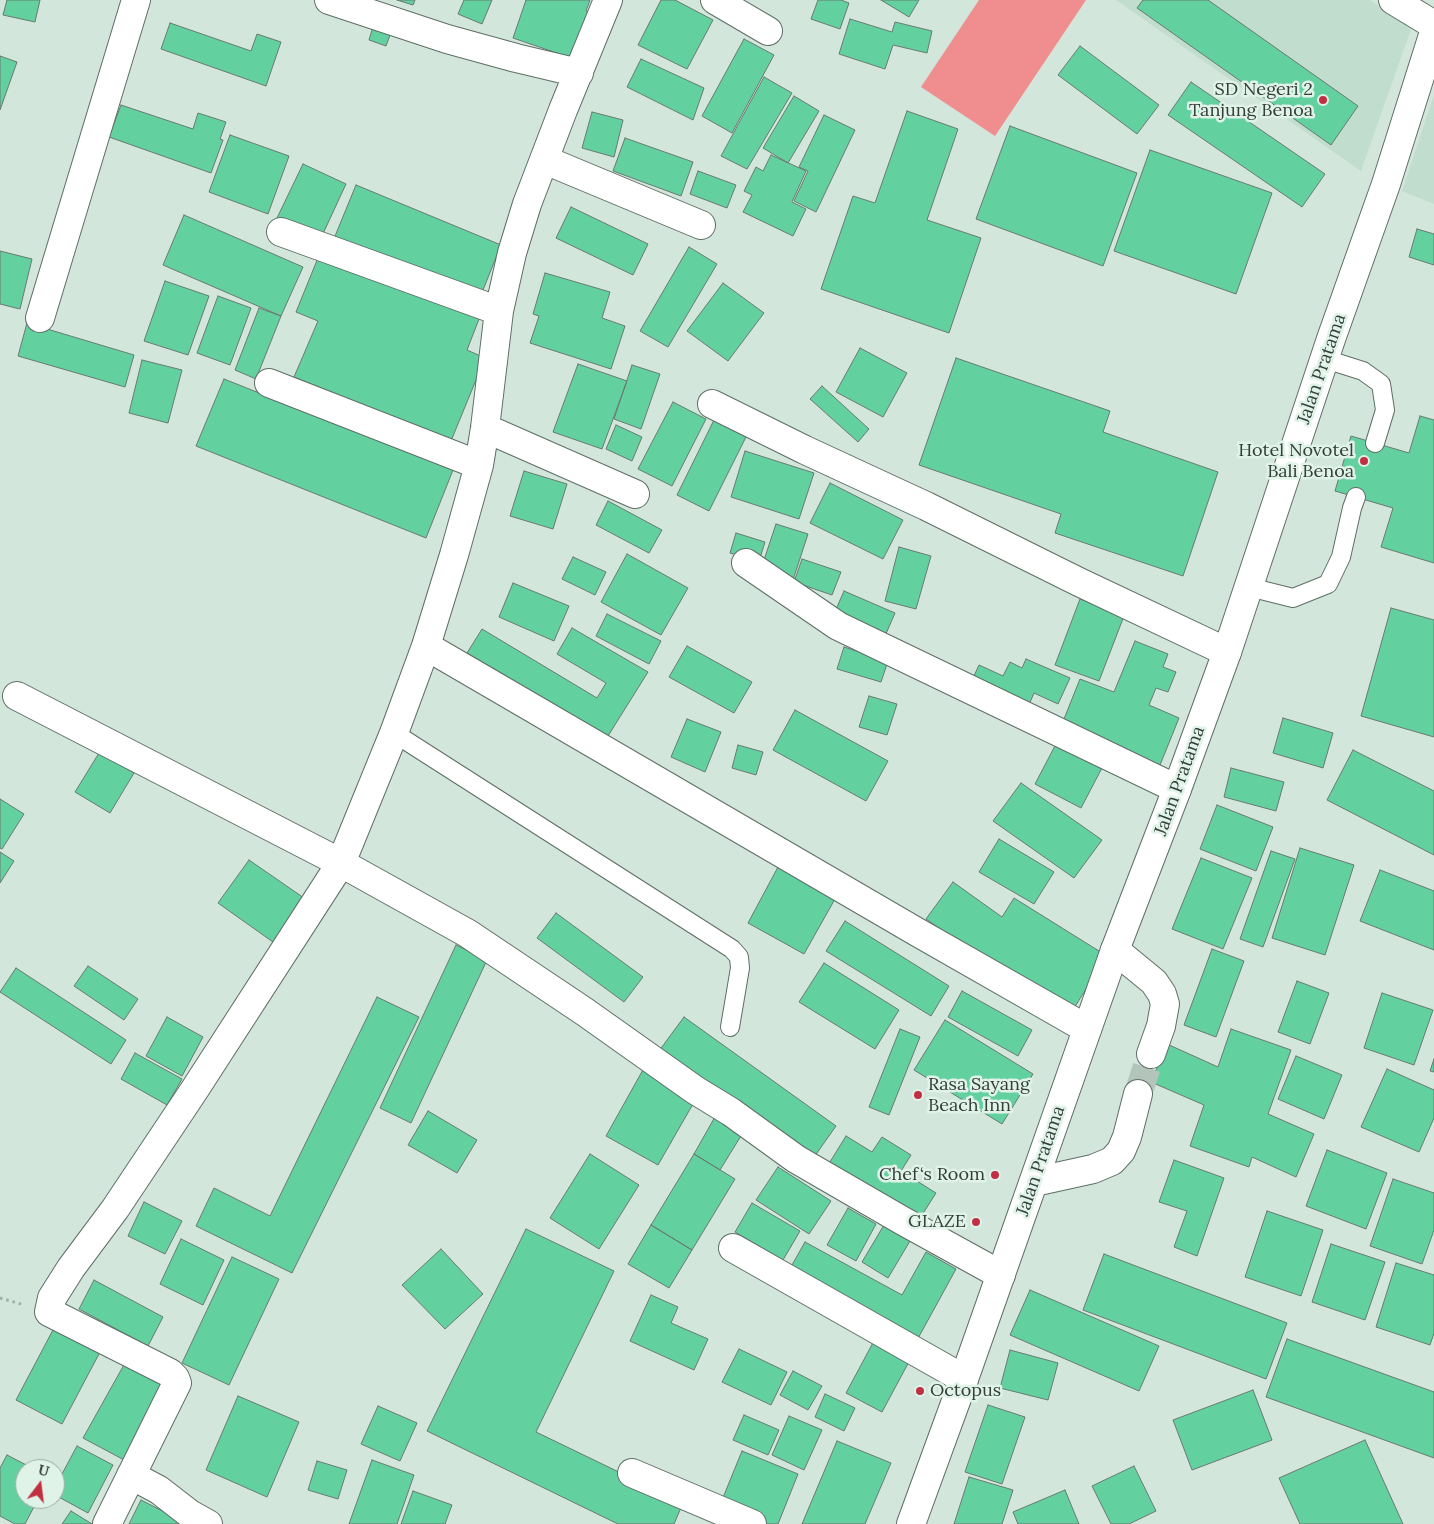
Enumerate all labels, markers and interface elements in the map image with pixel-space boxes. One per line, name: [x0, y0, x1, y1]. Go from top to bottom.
place label: SD Negeri 2 Tanjung Benoa: [1189, 79, 1313, 122]
marker: SD Negeri 2 Tanjung Benoa: [1317, 94, 1329, 106]
street label: Jalan Pratama: [1293, 311, 1351, 427]
place label: Hotel Novotel Bali Benoa: [1238, 440, 1354, 482]
marker: Hotel Novotel Bali Benoa: [1358, 455, 1370, 467]
street label: Jalan Pratama: [1150, 723, 1210, 839]
place label: Rasa Sayang Beach Inn: [928, 1074, 1030, 1116]
marker: Rasa Sayang Beach Inn: [912, 1089, 924, 1101]
street label: Jalan Pratama: [1012, 1103, 1070, 1219]
place label: Chef‘s Room: [879, 1164, 985, 1186]
marker: Chef‘s Room: [989, 1169, 1001, 1181]
place label: GLAZE: [908, 1211, 966, 1233]
marker: GLAZE: [970, 1216, 982, 1228]
place label: Octopus: [930, 1380, 1001, 1402]
marker: Octopus: [914, 1385, 926, 1397]
north arrow: [15, 1459, 65, 1509]
text: U: [36, 1460, 51, 1481]

